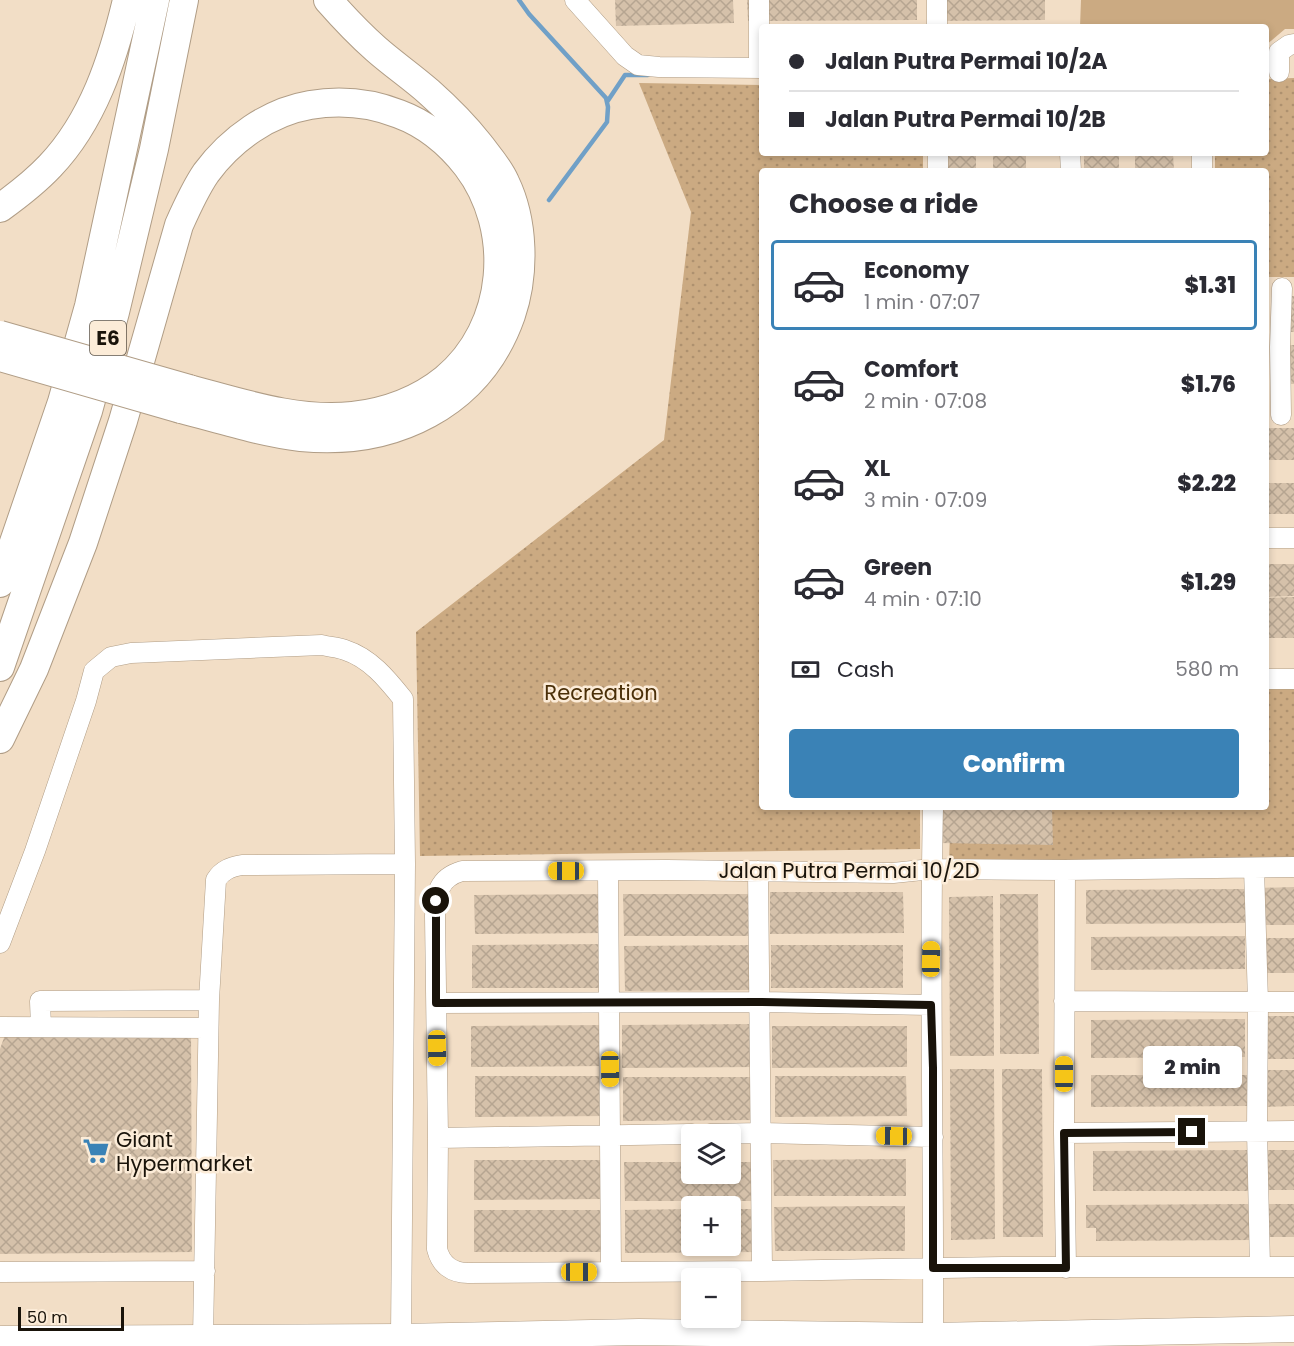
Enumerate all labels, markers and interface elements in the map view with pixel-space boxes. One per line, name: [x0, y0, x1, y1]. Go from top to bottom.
text: Jalan Putra Permai 10/2A: [825, 46, 1108, 77]
text: Jalan Putra Permai 10/2B: [825, 104, 1106, 135]
text: Choose a ride: [789, 185, 978, 222]
text: Economy: [864, 255, 969, 286]
icon: car: [792, 258, 846, 312]
text: $1.31: [1184, 270, 1236, 301]
text: 1 min · 07:07: [864, 288, 980, 316]
road number: E6: [90, 321, 126, 355]
text: Comfort: [864, 354, 958, 385]
icon: car: [792, 357, 846, 411]
text: $1.76: [1181, 369, 1236, 400]
text: 2 min · 07:08: [864, 387, 987, 415]
text: XL: [864, 453, 890, 484]
icon: car: [792, 456, 846, 510]
text: $2.22: [1177, 468, 1236, 499]
text: 3 min · 07:09: [864, 486, 987, 514]
text: Green: [864, 552, 932, 583]
icon: car: [792, 555, 846, 609]
text: $1.29: [1180, 567, 1236, 598]
text: 4 min · 07:10: [864, 585, 982, 613]
icon: cash: [789, 653, 822, 686]
text: Cash: [837, 654, 894, 685]
text: 580 m: [1175, 655, 1239, 683]
park label: Recreation: [544, 678, 658, 707]
button: Confirm: [789, 729, 1239, 798]
street label: Jalan Putra Permai 10/2D: [718, 856, 980, 885]
car: [548, 862, 584, 880]
route start: [422, 887, 449, 914]
car: [922, 941, 940, 977]
car: [428, 1030, 446, 1066]
callout: 2 min: [1142, 1045, 1242, 1087]
car: [601, 1051, 619, 1087]
text: 2 min: [1164, 1053, 1221, 1081]
car: [1055, 1056, 1073, 1092]
route end: [1178, 1118, 1205, 1145]
map controls: [681, 1124, 741, 1328]
button: layers: [681, 1124, 741, 1184]
place label: Giant Hypermarket: [116, 1125, 253, 1178]
car: [876, 1127, 912, 1145]
supermarket icon: Giant Hypermarket: [81, 1136, 111, 1166]
button: +: [681, 1196, 741, 1256]
car: [561, 1263, 597, 1281]
button: −: [681, 1268, 741, 1328]
scale bar: [18, 1304, 124, 1332]
text: 50 m: [27, 1306, 68, 1329]

